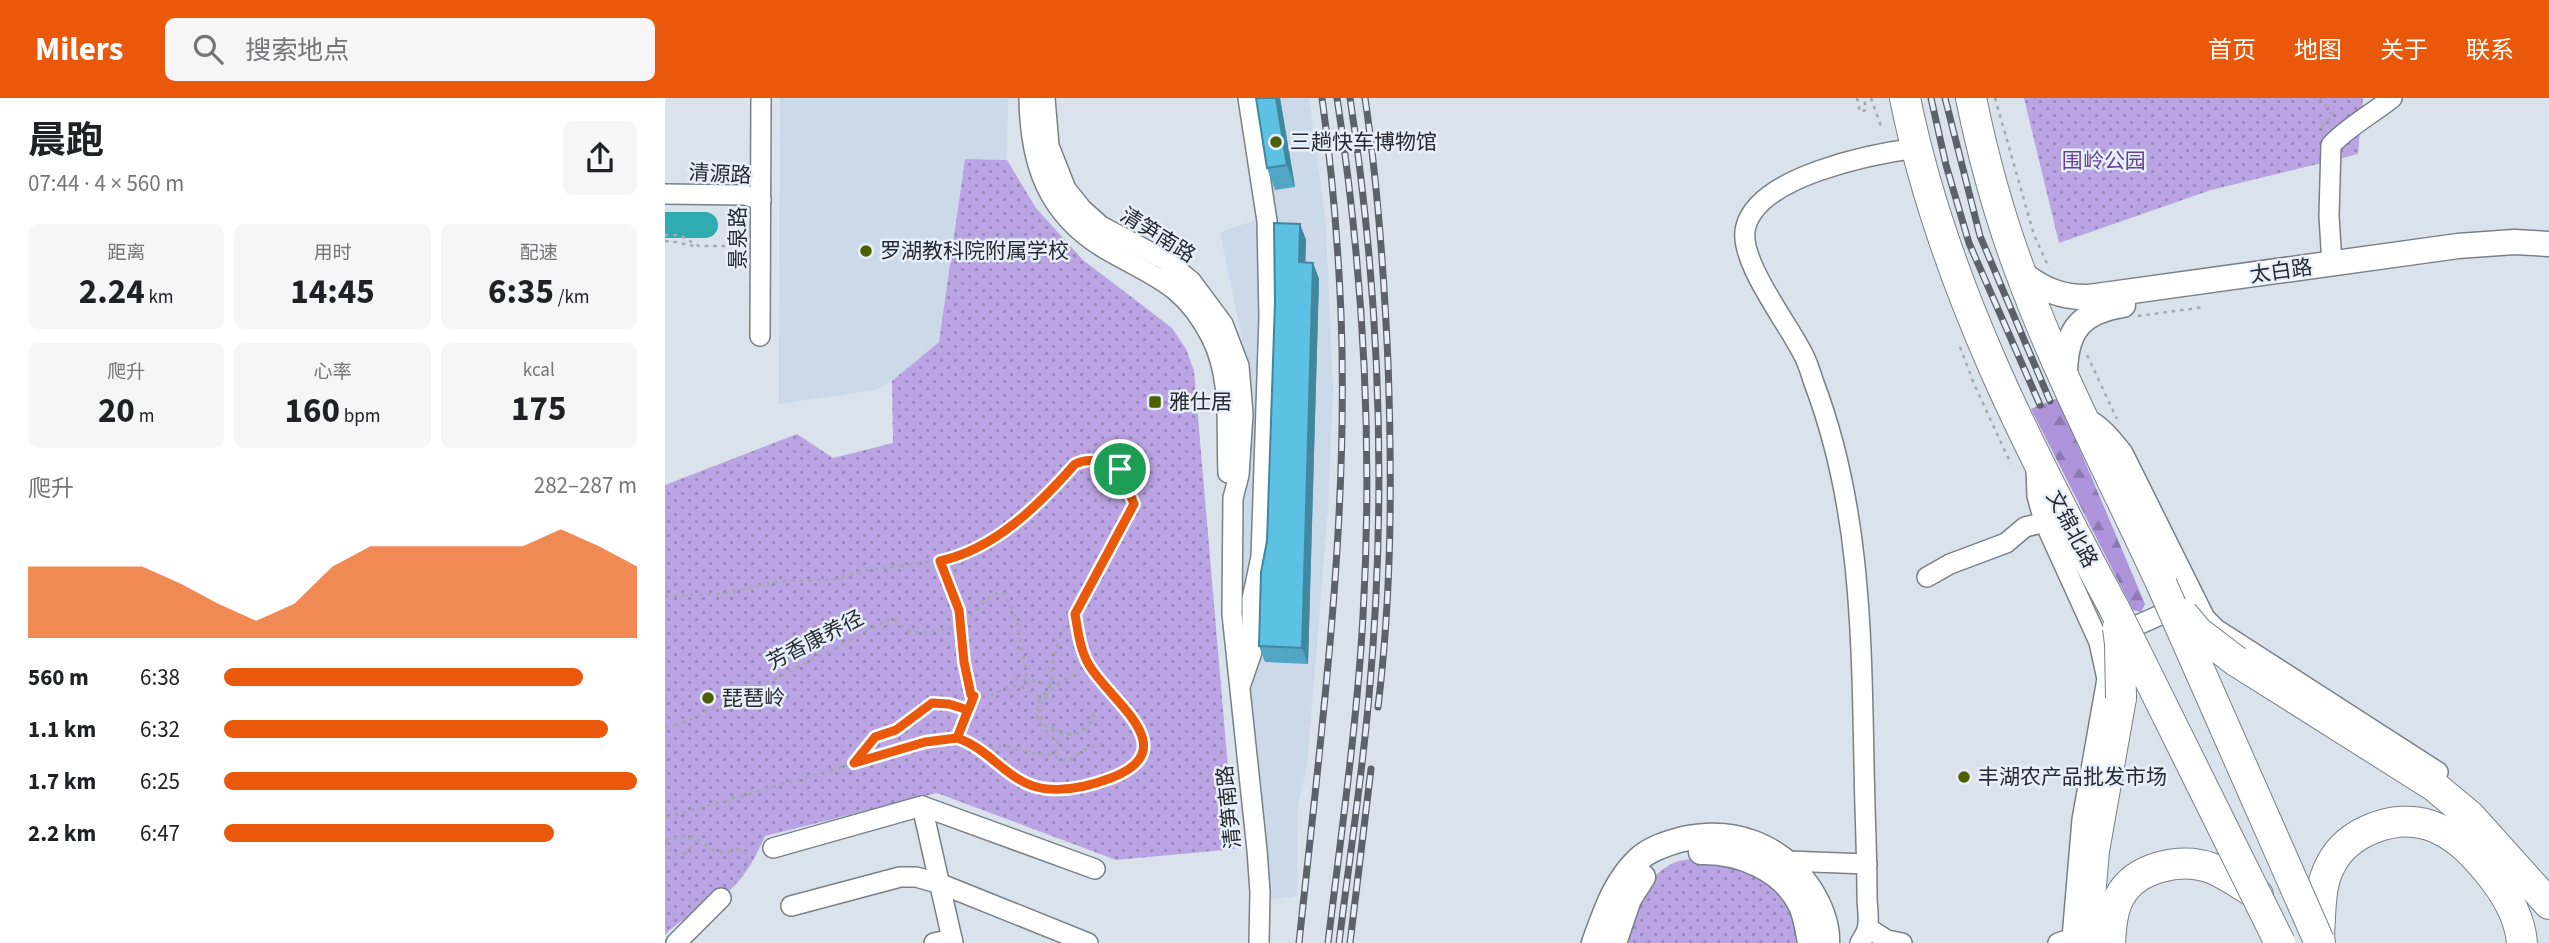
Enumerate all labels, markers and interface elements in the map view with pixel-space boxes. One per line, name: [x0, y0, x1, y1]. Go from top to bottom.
search box: [165, 18, 655, 81]
text: Milers: [35, 26, 123, 73]
icon: search: [189, 30, 227, 68]
text: 搜索地点: [245, 32, 349, 69]
text: 首页: [2208, 33, 2256, 68]
text: 地图: [2294, 33, 2342, 68]
text: 关于: [2380, 33, 2428, 68]
text: 联系: [2466, 33, 2514, 68]
text: 晨跑: [28, 114, 104, 168]
button: share: [563, 121, 637, 195]
place label: 三趟快车博物馆: [1290, 127, 1437, 157]
marker: 三趟快车博物馆: [1268, 134, 1284, 150]
park label: 围岭公园: [2062, 146, 2146, 176]
street label: 清源路: [688, 157, 752, 191]
text: 07:44 · 4 × 560 m: [28, 167, 184, 200]
street label: 清笋南路: [1114, 200, 1202, 270]
street label: 景泉路: [723, 207, 753, 270]
place label: 罗湖教科院附属学校: [880, 236, 1069, 266]
text: 距离: [107, 240, 145, 267]
text: 用时: [313, 240, 352, 267]
text: 配速: [520, 240, 558, 267]
marker: 罗湖教科院附属学校: [858, 243, 874, 259]
street label: 太白路: [2248, 252, 2314, 290]
text: 2.24: [79, 267, 145, 317]
text: 14:45: [290, 267, 375, 317]
text: 6:35: [488, 267, 554, 317]
text: km: [145, 284, 174, 311]
text: /km: [554, 284, 590, 311]
text: kcal: [523, 357, 555, 384]
text: 爬升: [107, 359, 145, 386]
text: 心率: [313, 359, 352, 386]
text: 175: [511, 384, 567, 434]
text: 20: [98, 386, 135, 436]
text: 160: [284, 386, 340, 436]
place label: 雅仕居: [1169, 387, 1232, 417]
marker: 雅仕居: [1147, 394, 1163, 410]
text: m: [135, 403, 154, 430]
text: bpm: [340, 403, 381, 430]
pin: [1090, 439, 1150, 499]
icon: arrive: [1101, 450, 1139, 488]
text: 282–287 m: [534, 469, 637, 502]
text: 爬升: [28, 472, 74, 505]
street label: 文锦北路: [2039, 485, 2105, 573]
street label: 芳香康养径: [761, 603, 869, 677]
text: 560 m: [28, 661, 89, 694]
text: 6:38: [140, 661, 180, 694]
place label: 琵琶岭: [722, 683, 785, 713]
marker: 琵琶岭: [700, 690, 716, 706]
text: 1.1 km: [28, 713, 96, 746]
text: 6:32: [140, 713, 180, 746]
place label: 丰湖农产品批发市场: [1978, 762, 2167, 792]
street label: 清笋南路: [1210, 764, 1248, 850]
text: 1.7 km: [28, 765, 96, 798]
text: 6:25: [140, 765, 180, 798]
marker: 丰湖农产品批发市场: [1956, 769, 1972, 785]
text: 2.2 km: [28, 817, 96, 850]
text: 6:47: [140, 817, 180, 850]

